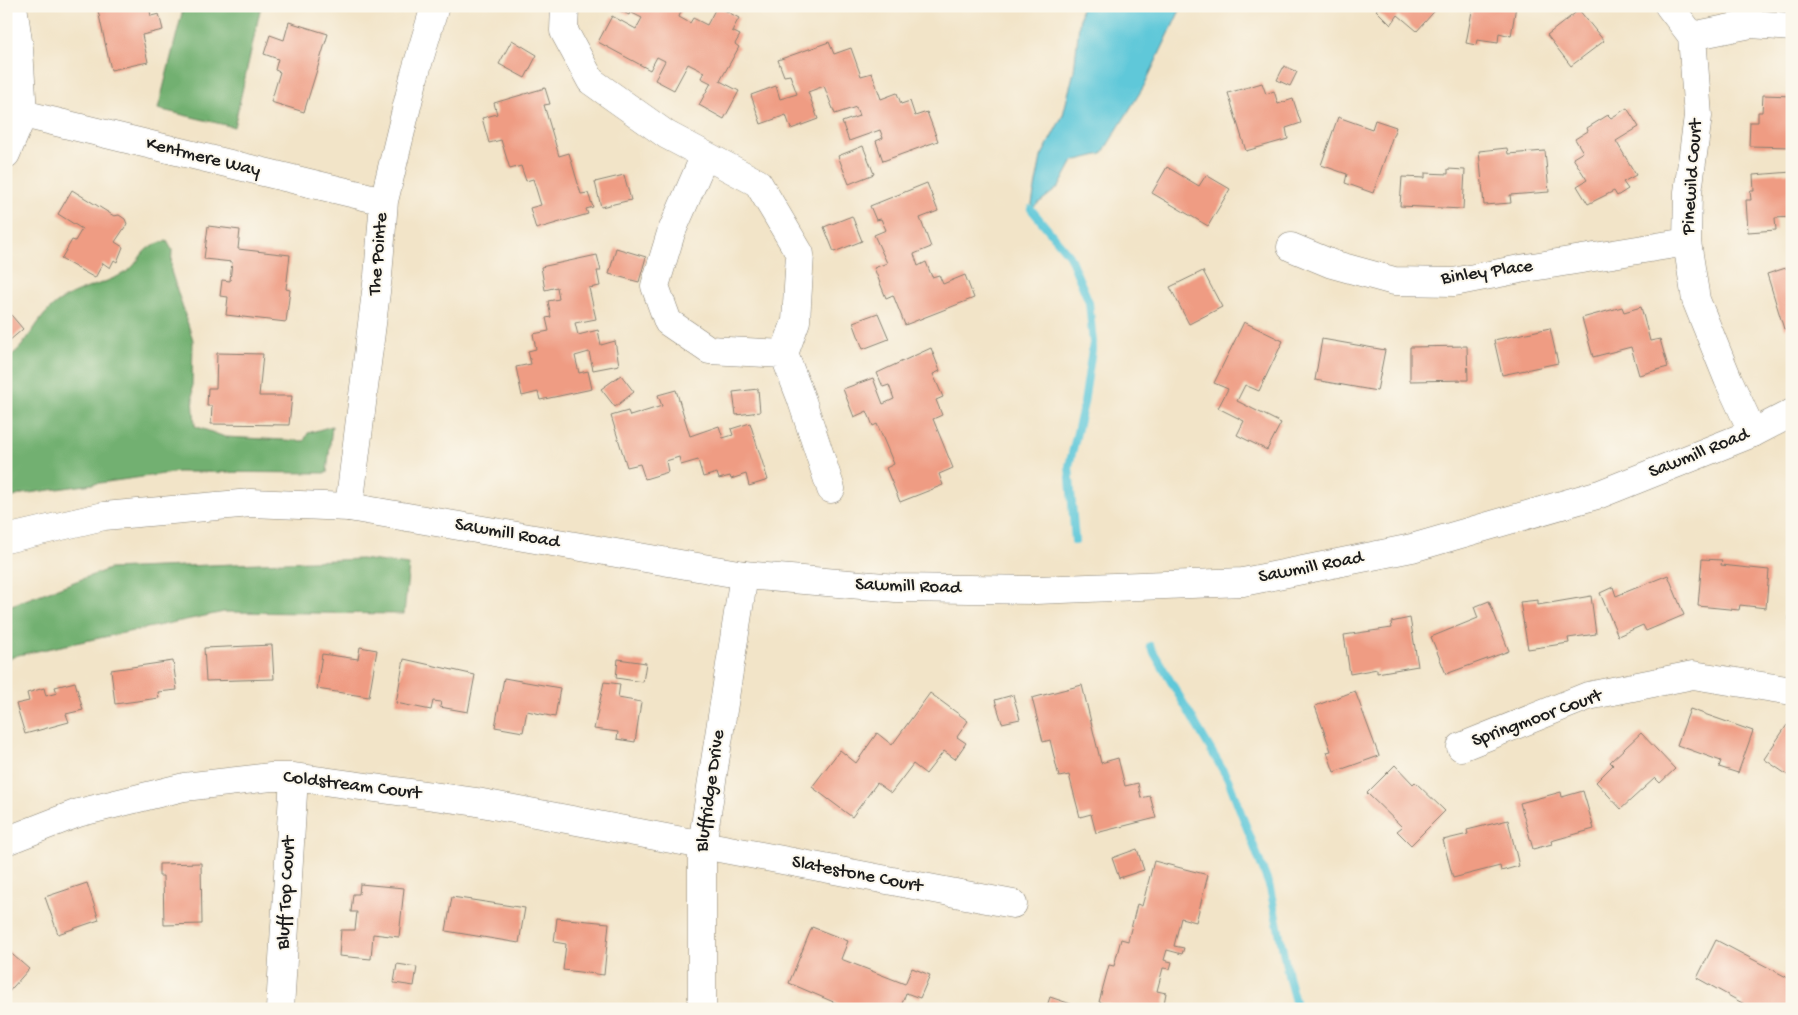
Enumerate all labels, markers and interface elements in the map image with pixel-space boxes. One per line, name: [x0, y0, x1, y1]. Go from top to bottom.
street label: Pinewild Court: [1677, 116, 1709, 236]
street label: Kentmere Way: [143, 133, 263, 184]
street label: The Pointe: [364, 212, 394, 297]
street label: Binley Place: [1439, 255, 1534, 291]
street label: Sawmill Road: [1646, 423, 1754, 485]
street label: Sawmill Road: [453, 513, 563, 555]
street label: Sawmill Road: [1257, 546, 1367, 589]
street label: Sawmill Road: [855, 574, 963, 600]
street label: Springmoor Court: [1469, 684, 1607, 753]
street label: Bluffridge Drive: [691, 728, 731, 854]
street label: Coldstream Court: [282, 766, 425, 806]
street label: Bluff Top Court: [272, 833, 302, 951]
street label: Slatestone Court: [790, 851, 926, 899]

